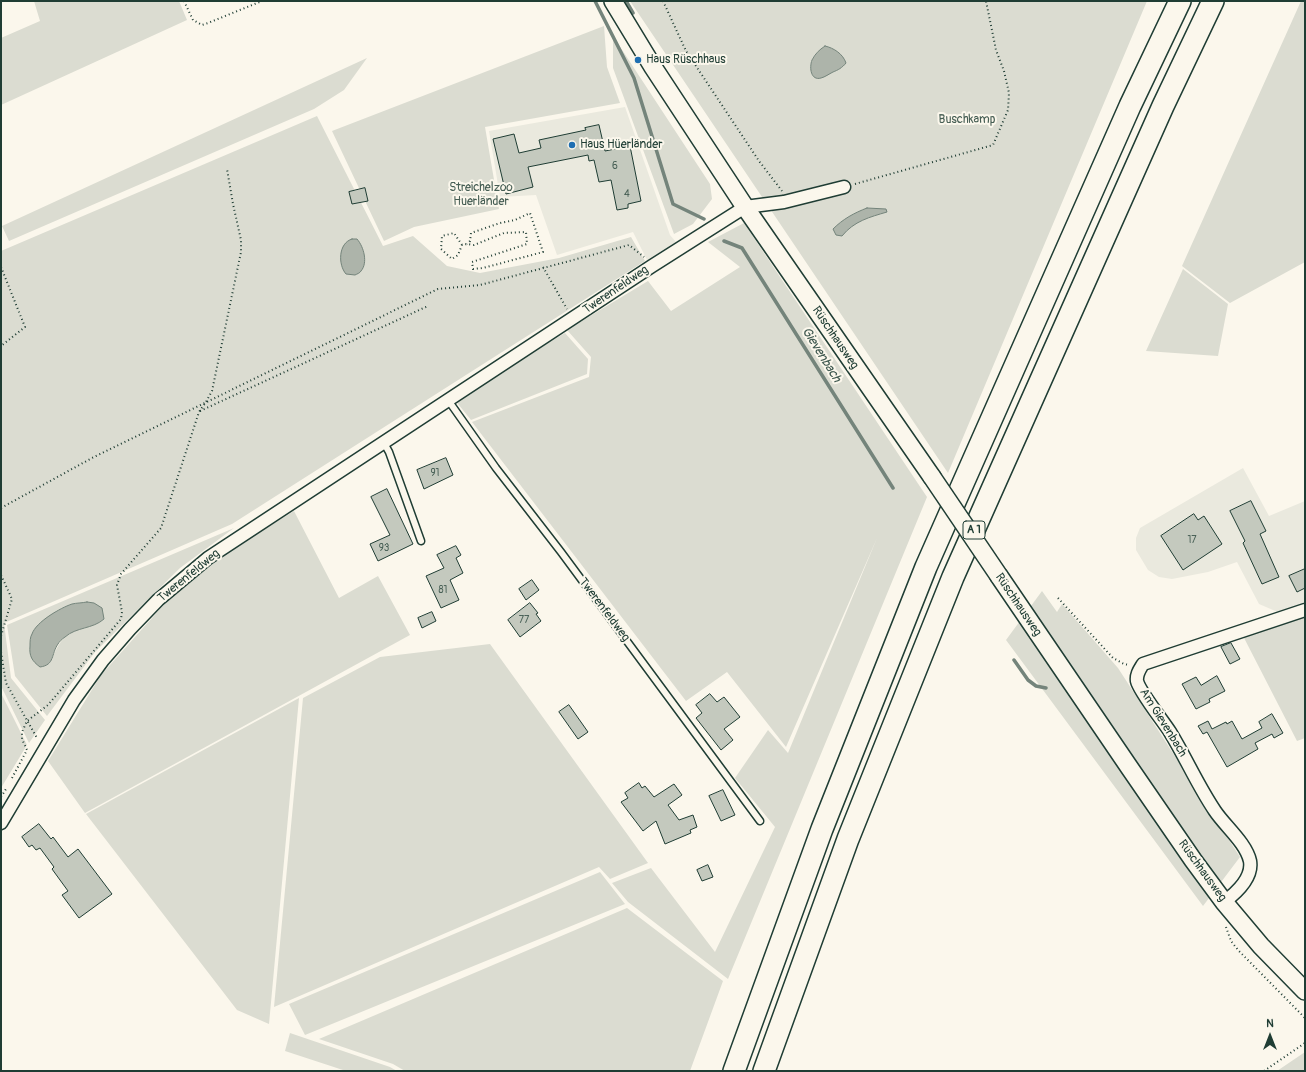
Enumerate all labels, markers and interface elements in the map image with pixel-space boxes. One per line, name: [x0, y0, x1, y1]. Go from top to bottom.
place label: Haus Rüschhaus: [646, 53, 726, 67]
marker: Haus Rüschhaus: [633, 55, 643, 65]
park label: Buschkamp: [939, 113, 995, 127]
place label: Haus Hüerländer: [580, 138, 663, 152]
marker: Haus Hüerländer: [567, 140, 577, 150]
house number: 6: [612, 160, 618, 172]
park label: Streichelzoo Huerländer: [449, 181, 513, 209]
house number: 4: [624, 188, 630, 200]
street label: Twerenfeldweg: [581, 263, 651, 317]
street label: Rüschhausweg: [809, 304, 861, 372]
water label: Gievenbach: [798, 325, 844, 385]
house number: 91: [430, 467, 440, 479]
road number: A 1: [963, 521, 985, 539]
house number: 17: [1187, 534, 1197, 546]
house number: 93: [379, 542, 389, 554]
street label: Twerenfeldweg: [155, 547, 223, 605]
street label: Rüschhausweg: [992, 571, 1044, 639]
street label: Twerenfeldweg: [575, 575, 633, 645]
house number: 81: [439, 584, 447, 596]
house number: 77: [519, 614, 529, 626]
street label: Am Gievenbach: [1136, 686, 1190, 760]
street label: Rüschhausweg: [1175, 837, 1229, 905]
north arrow: [1250, 1016, 1290, 1056]
text: N: [1266, 1017, 1274, 1030]

